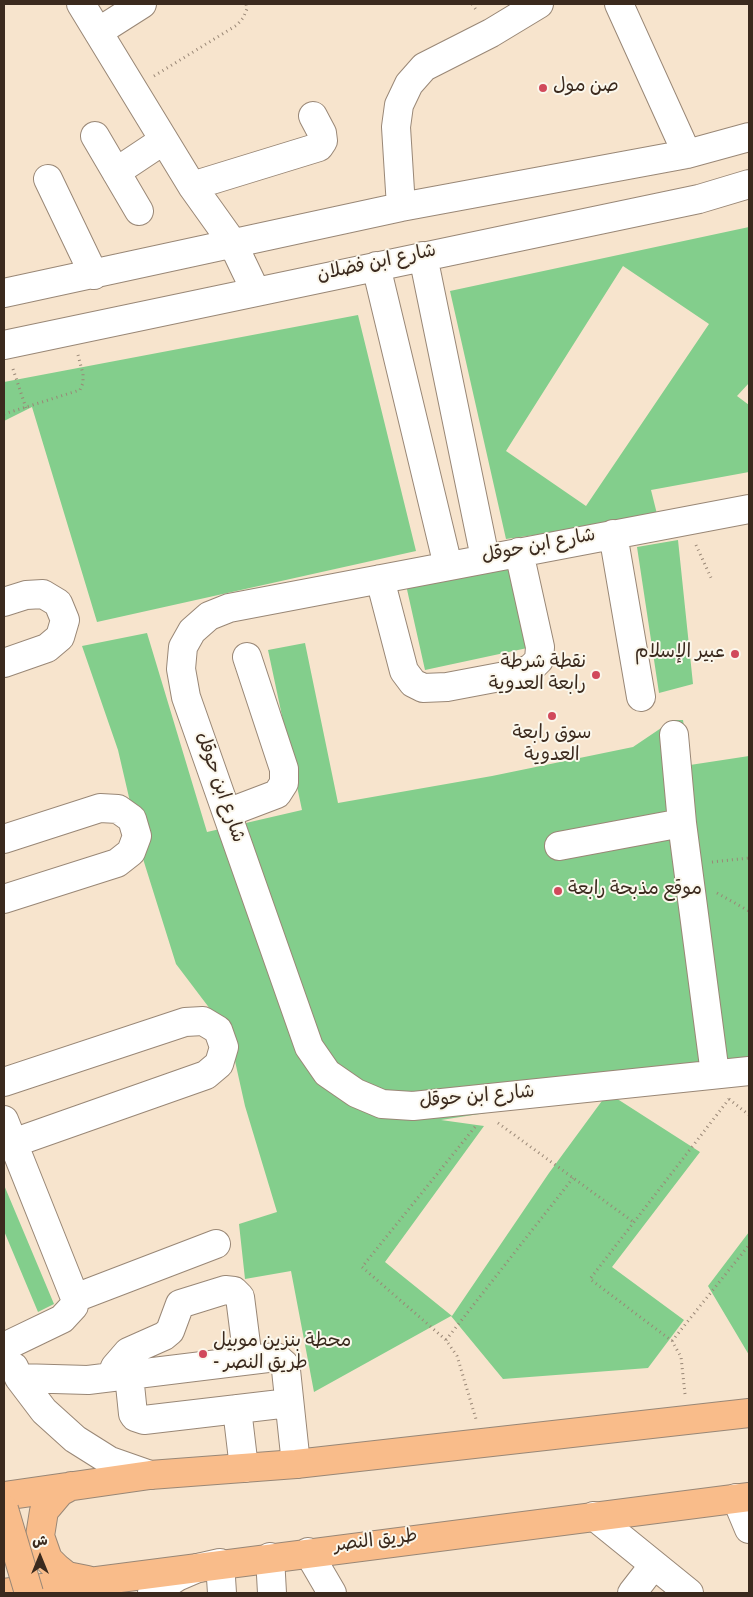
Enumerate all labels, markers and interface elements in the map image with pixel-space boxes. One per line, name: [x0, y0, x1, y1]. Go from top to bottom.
place label: صن مول: [553, 77, 619, 99]
marker: صن مول: [537, 82, 549, 94]
street label: شارع ابن فضلان: [315, 241, 439, 289]
street label: شارع ابن حوقل: [480, 526, 598, 570]
place label: عبير الإسلام: [635, 643, 725, 665]
marker: عبير الإسلام: [729, 648, 741, 660]
place label: نقطة شرطة رابعة العدوية: [489, 653, 586, 697]
marker: نقطة شرطة رابعة العدوية: [590, 669, 602, 681]
marker: سوق رابعة العدوية: [546, 710, 558, 722]
place label: سوق رابعة العدوية: [512, 724, 592, 768]
street label: شارع ابن حوقل: [188, 730, 248, 846]
place label: موقع مذبحة رابعة: [568, 880, 702, 902]
marker: موقع مذبحة رابعة: [552, 885, 564, 897]
street label: شارع ابن حوقل: [418, 1083, 536, 1115]
place label: محطة بنزين موبيل - طريق النصر: [213, 1332, 351, 1376]
marker: محطة بنزين موبيل - طريق النصر: [197, 1348, 209, 1360]
street label: طريق النصر: [333, 1527, 419, 1559]
north arrow: [15, 1532, 65, 1582]
text: ش: [32, 1532, 48, 1552]

